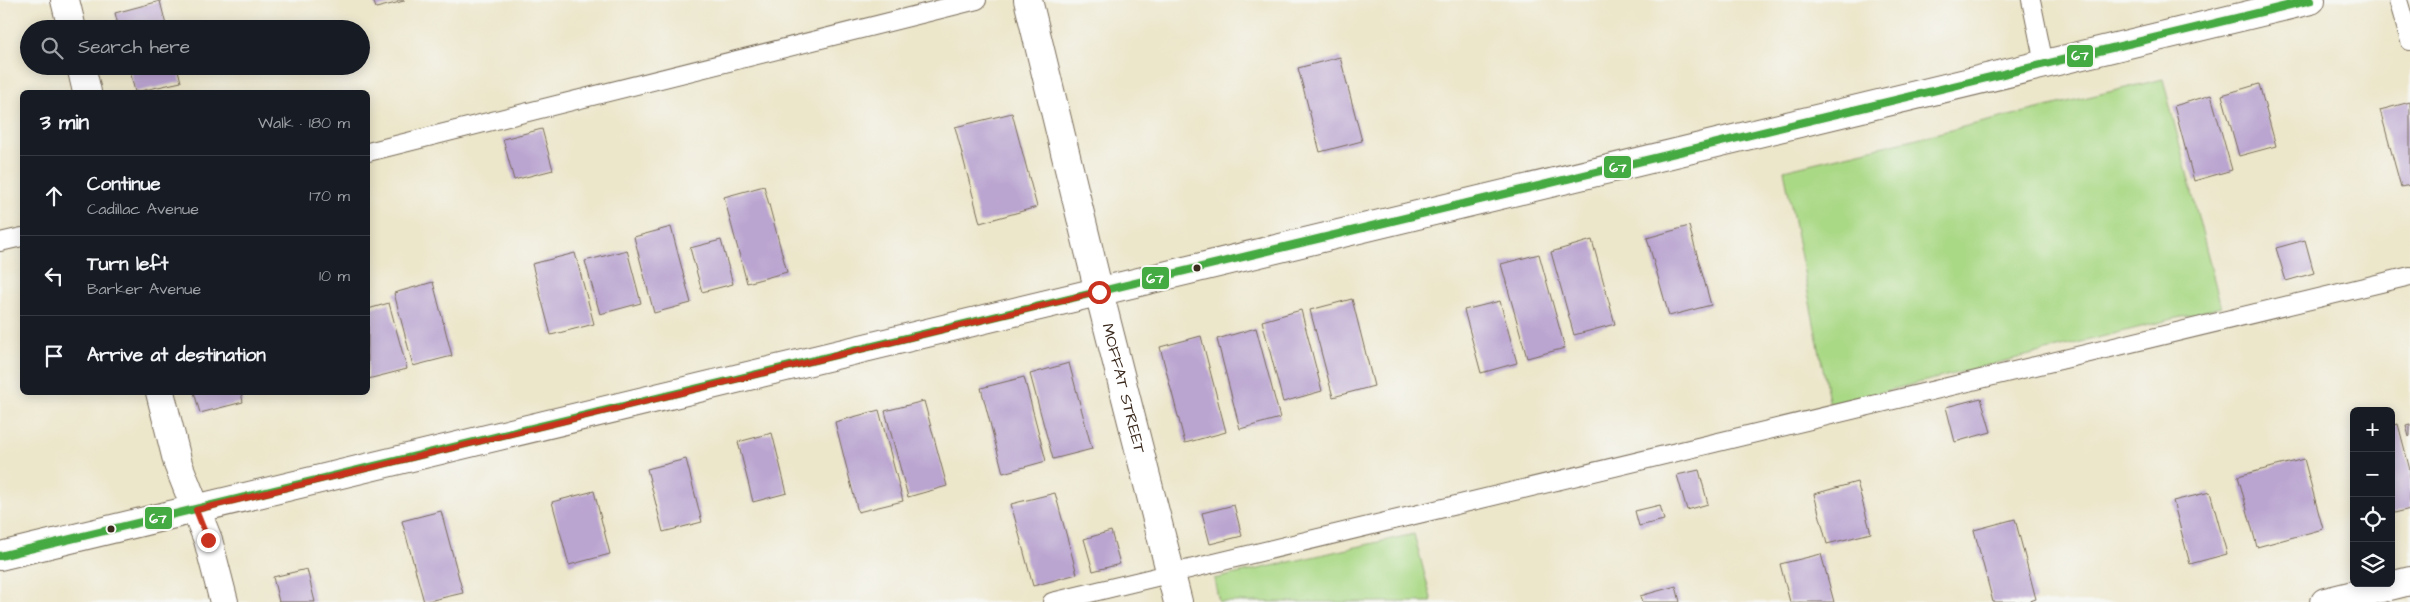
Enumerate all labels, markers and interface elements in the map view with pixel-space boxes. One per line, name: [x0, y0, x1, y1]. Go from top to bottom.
search box: [20, 20, 370, 75]
icon: search: [38, 34, 66, 62]
text: Search here: [78, 34, 190, 61]
line badge: 67: [2066, 44, 2094, 68]
text: 67: [2071, 46, 2089, 66]
text: 3 min: [40, 108, 89, 137]
text: Walk · 180 m: [258, 112, 350, 134]
line badge: 67: [1603, 155, 1632, 179]
text: 67: [1609, 158, 1627, 178]
text: Continue: [87, 171, 161, 198]
icon: ahead: [40, 182, 68, 210]
text: 170 m: [309, 185, 350, 207]
text: Cadillac Avenue: [87, 198, 199, 220]
text: Turn left: [87, 251, 168, 278]
icon: left: [40, 262, 68, 290]
unlabelled marker: [1192, 263, 1202, 273]
text: 10 m: [319, 265, 350, 287]
line badge: 67: [1141, 266, 1170, 290]
text: 67: [1146, 269, 1164, 289]
text: Barker Avenue: [87, 278, 201, 300]
route start: [1088, 281, 1111, 304]
street label: MOFFAT STREET: [1096, 321, 1151, 456]
icon: arrive: [40, 342, 68, 370]
text: Arrive at destination: [87, 342, 266, 369]
map controls: [2350, 407, 2395, 587]
button: +: [2350, 407, 2395, 452]
button: −: [2350, 452, 2395, 497]
button: locate: [2350, 497, 2395, 542]
line badge: 67: [144, 506, 173, 530]
text: 67: [149, 509, 167, 529]
unlabelled marker: [106, 524, 116, 534]
route end: [197, 529, 220, 552]
button: layers: [2350, 542, 2395, 587]

